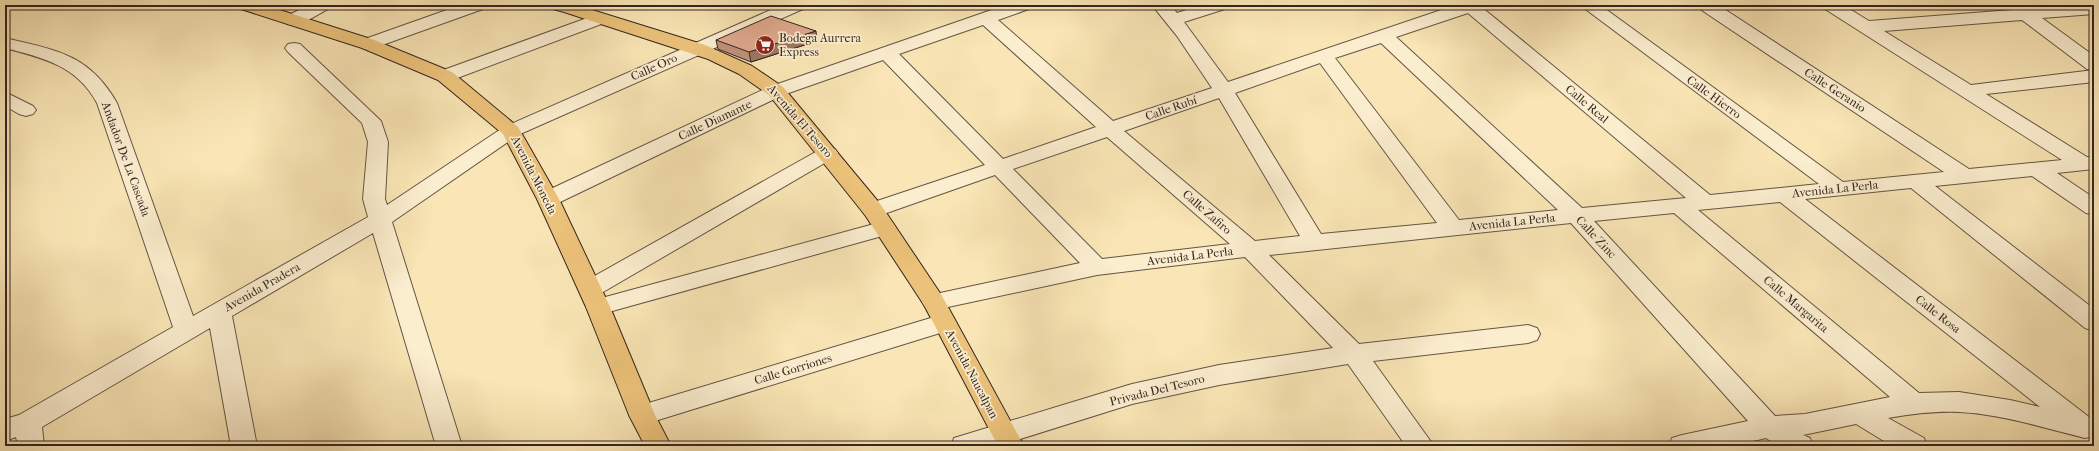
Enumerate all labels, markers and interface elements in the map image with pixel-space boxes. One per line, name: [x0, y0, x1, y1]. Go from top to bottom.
place label: Bodega Aurrera Express: [779, 31, 862, 59]
supermarket icon: Bodega Aurrera Express: [754, 34, 776, 56]
street label: Calle Oro: [629, 51, 679, 83]
street label: Calle Geranio: [1802, 65, 1868, 115]
street label: Calle Hierro: [1684, 73, 1744, 121]
street label: Avenida El Tesoro: [764, 81, 835, 160]
street label: Calle Real: [1563, 82, 1612, 127]
street label: Calle Rubí: [1143, 92, 1199, 123]
street label: Calle Diamante: [676, 97, 754, 143]
street label: Andador De La Cascada: [98, 99, 153, 219]
street label: Avenida Moneda: [508, 133, 560, 217]
street label: Avenida La Perla: [1790, 177, 1879, 201]
street label: Calle Zafiro: [1180, 187, 1234, 237]
street label: Avenida La Perla: [1467, 210, 1556, 234]
street label: Calle Zinc: [1573, 213, 1619, 261]
street label: Avenida La Perla: [1145, 244, 1234, 268]
street label: Avenida Pradera: [221, 259, 303, 315]
street label: Calle Margarita: [1761, 273, 1832, 336]
street label: Calle Rosa: [1913, 292, 1964, 336]
street label: Avenida Naucalpan: [942, 326, 1001, 421]
street label: Calle Gorriones: [753, 350, 834, 387]
street label: Privada Del Tesoro: [1108, 371, 1206, 409]

